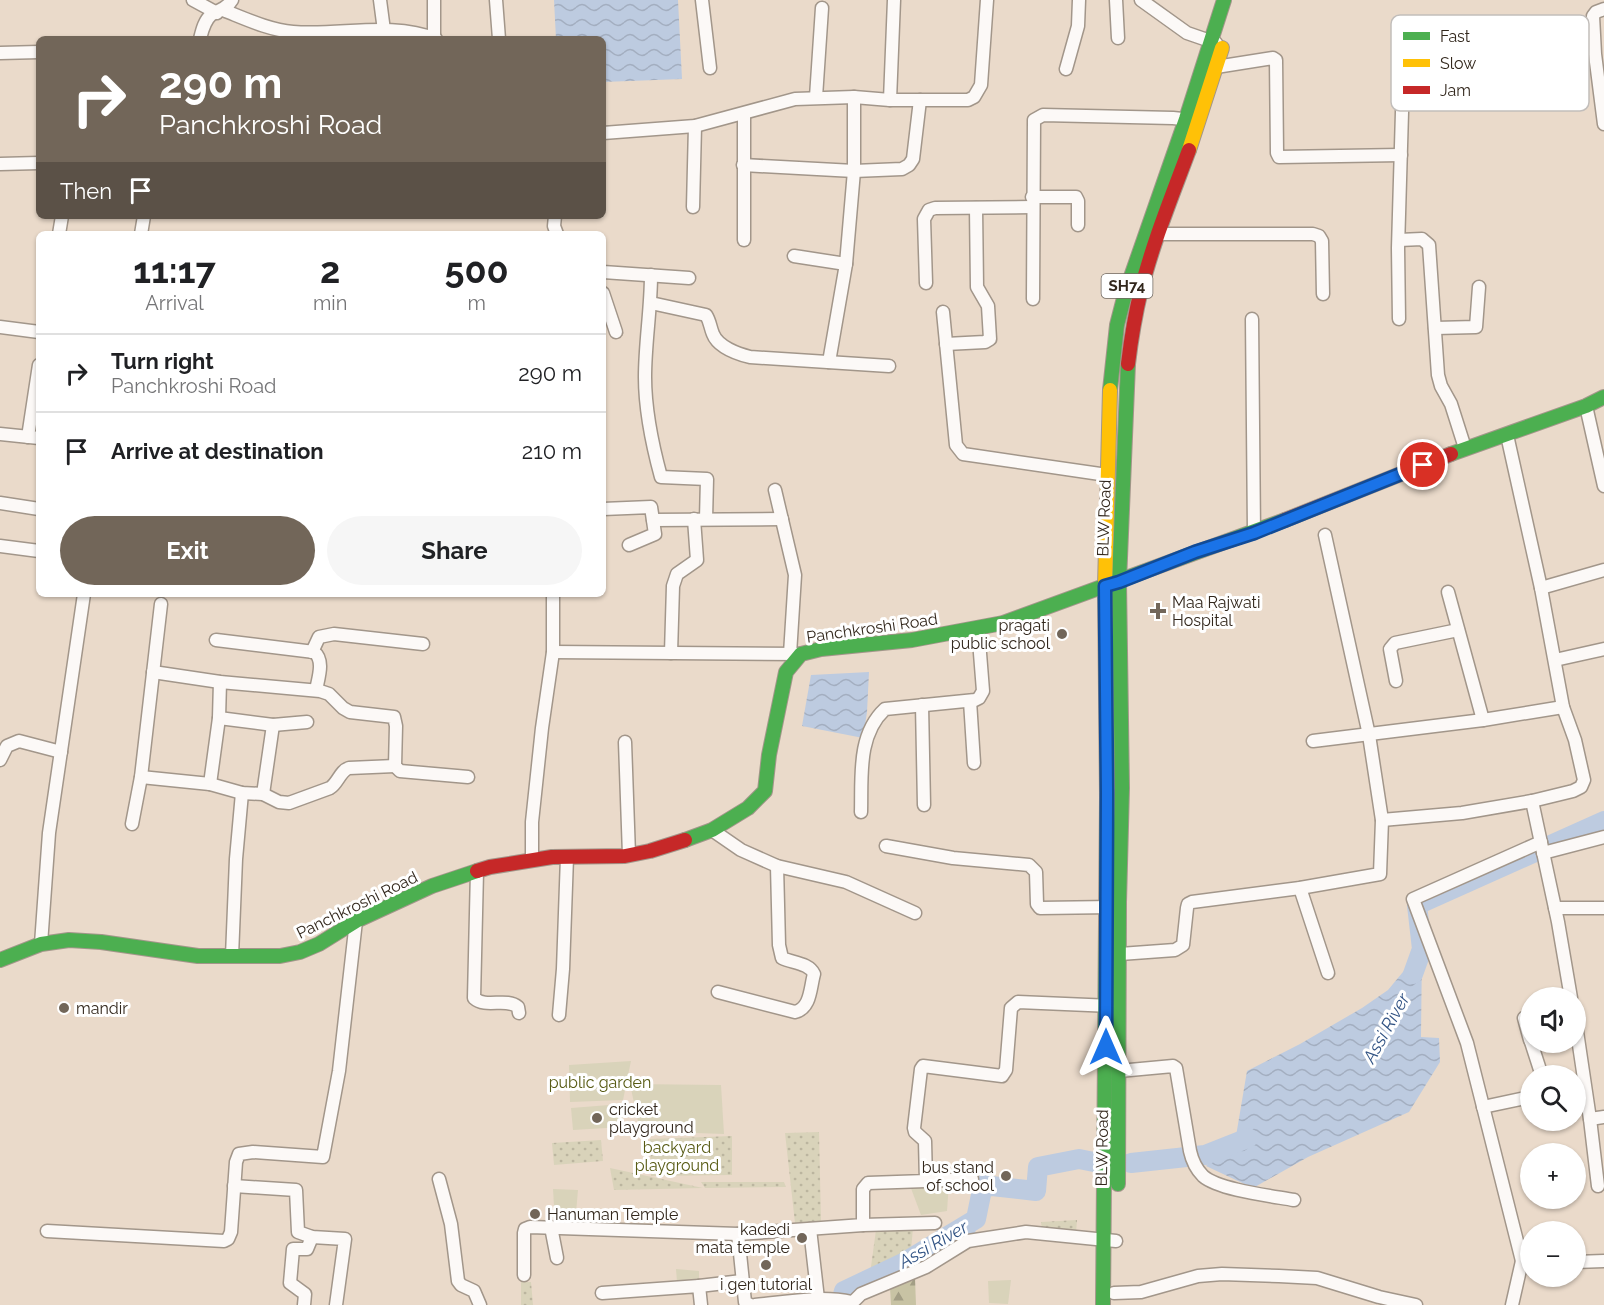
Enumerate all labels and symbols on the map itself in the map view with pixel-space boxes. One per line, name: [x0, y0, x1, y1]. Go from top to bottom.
legend: [1391, 15, 1589, 111]
text: Fast: [1440, 27, 1471, 46]
text: Slow: [1440, 54, 1476, 73]
text: Jam: [1440, 81, 1471, 100]
road number: SH74: [1102, 274, 1152, 298]
pin: [1397, 439, 1448, 490]
street label: BLW Road: [1093, 479, 1115, 557]
place label: Maa Rajwati Hospital: [1172, 593, 1260, 630]
marker: Maa Rajwati Hospital: [1149, 602, 1167, 620]
street label: Panchkroshi Road: [805, 609, 939, 647]
place label: pragati public school: [951, 616, 1051, 653]
marker: pragati public school: [1055, 627, 1069, 641]
street label: Panchkroshi Road: [293, 867, 421, 943]
water label: Assi River: [1358, 989, 1414, 1067]
place label: mandir: [76, 999, 128, 1018]
marker: mandir: [57, 1001, 71, 1015]
position arrow: [1074, 1015, 1138, 1079]
park label: public garden: [549, 1073, 651, 1092]
place label: cricket playground: [609, 1100, 694, 1137]
street label: BLW Road: [1092, 1109, 1112, 1187]
marker: cricket playground: [590, 1111, 604, 1125]
park label: backyard playground: [635, 1138, 719, 1175]
place label: bus stand of school: [922, 1158, 995, 1195]
marker: bus stand of school: [999, 1169, 1013, 1183]
place label: Hanuman Temple: [547, 1205, 678, 1224]
marker: Hanuman Temple: [528, 1207, 542, 1221]
water label: Assi River: [894, 1215, 972, 1273]
place label: kadedi mata temple: [696, 1220, 790, 1257]
marker: kadedi mata temple: [795, 1231, 809, 1245]
marker: i gen tutorial: [759, 1258, 773, 1272]
place label: i gen tutorial: [720, 1275, 813, 1294]

